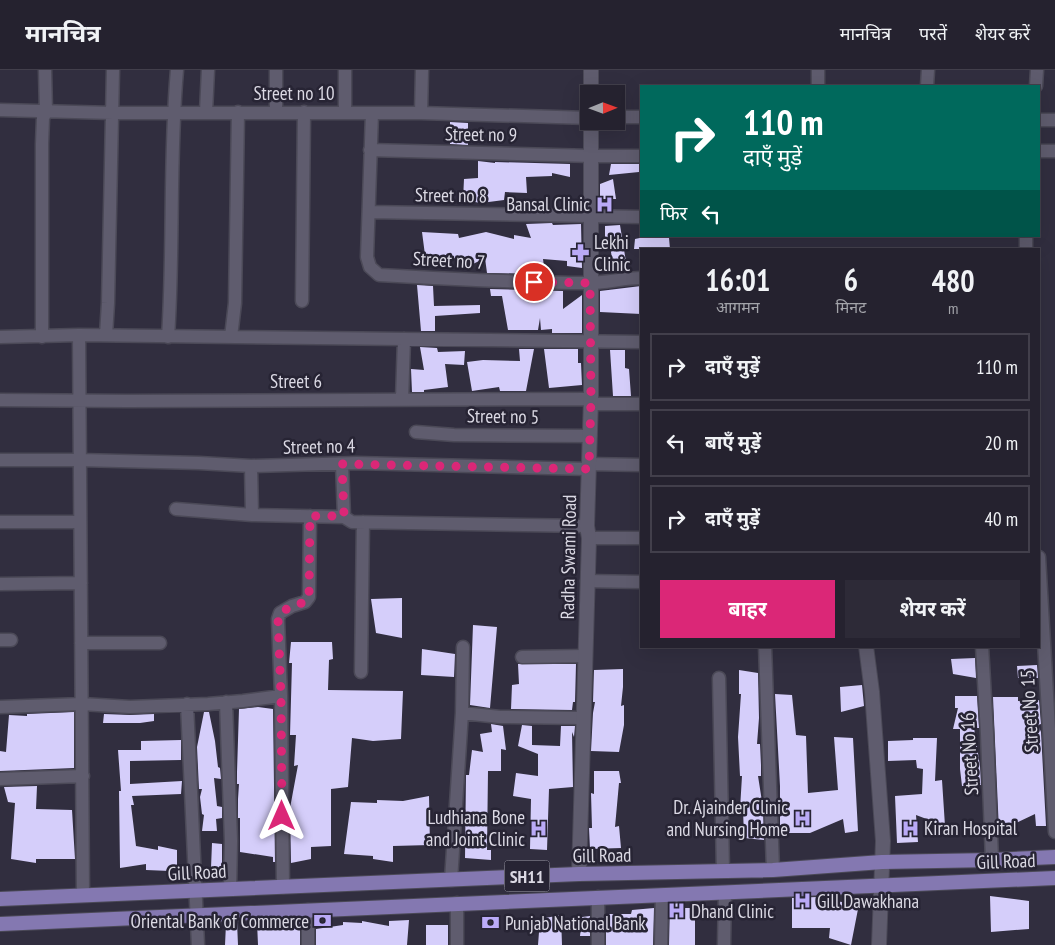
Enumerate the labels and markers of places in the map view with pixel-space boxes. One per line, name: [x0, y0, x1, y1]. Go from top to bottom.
place label: Bansal Clinic: [506, 192, 590, 216]
hospital icon: Bansal Clinic: [594, 194, 614, 214]
place label: Lekhi Clinic: [594, 230, 631, 276]
pharmacy icon: Lekhi Clinic: [570, 243, 590, 263]
pin: [513, 261, 555, 303]
place label: Dr. Ajainder Clinic and Nursing Home: [666, 795, 788, 841]
place label: Ludhiana Bone and Joint Clinic: [426, 805, 525, 851]
hospital icon: Dr. Ajainder Clinic and Nursing Home: [792, 808, 812, 828]
place label: Kiran Hospital: [924, 816, 1018, 840]
hospital icon: Ludhiana Bone and Joint Clinic: [529, 818, 549, 838]
hospital icon: Kiran Hospital: [900, 818, 920, 838]
place label: Gill Dawakhana: [817, 889, 919, 913]
hospital icon: Gill Dawakhana: [793, 891, 813, 911]
place label: Dhand Clinic: [691, 899, 774, 923]
hospital icon: Dhand Clinic: [667, 901, 687, 921]
place label: Oriental Bank of Commerce: [131, 909, 309, 933]
bank icon: Oriental Bank of Commerce: [313, 911, 333, 931]
place label: Punjab National Bank: [505, 911, 646, 935]
bank icon: Punjab National Bank: [481, 913, 501, 933]

